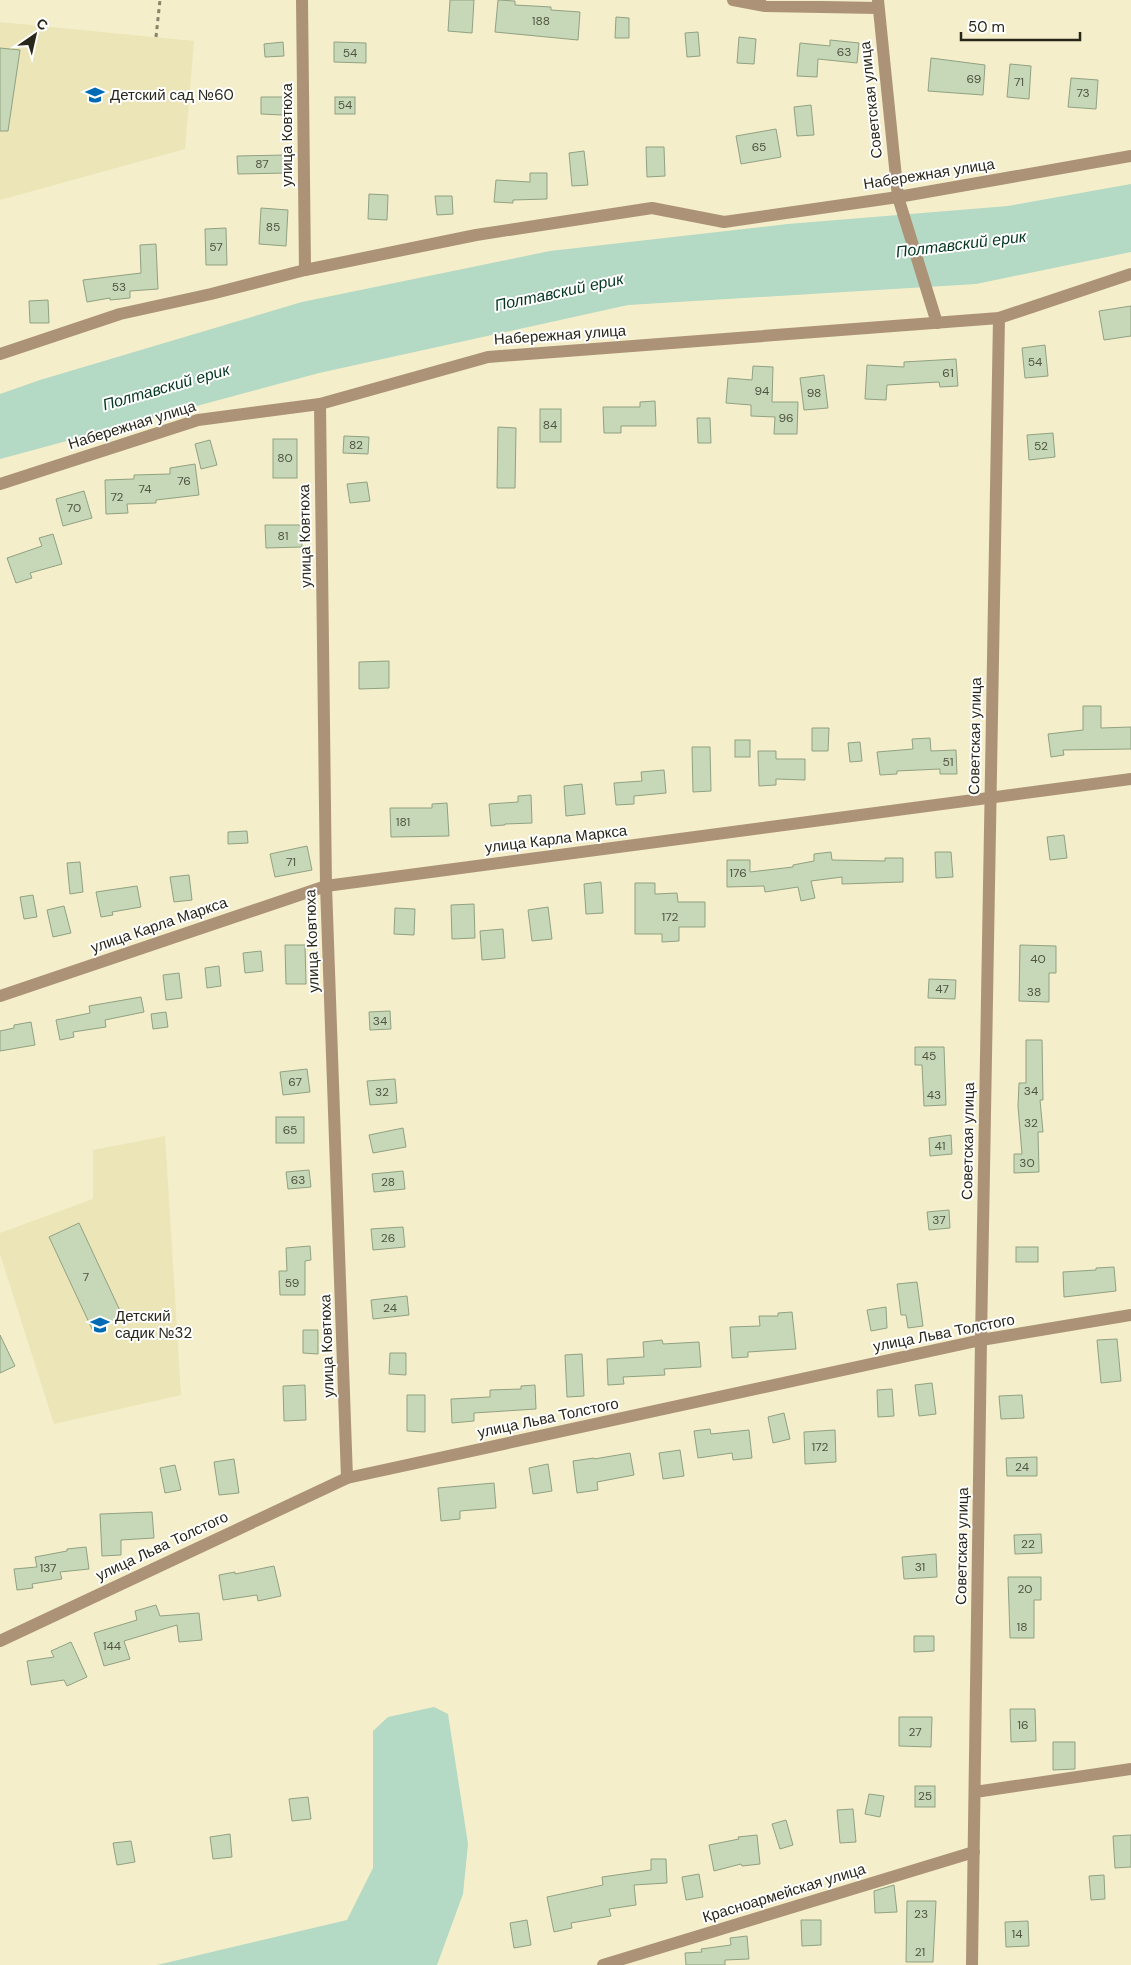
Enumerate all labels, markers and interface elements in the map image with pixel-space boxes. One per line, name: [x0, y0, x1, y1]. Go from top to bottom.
north arrow: [10, 10, 60, 60]
scale bar: [961, 10, 1080, 42]
house number: 188: [532, 13, 550, 29]
text: С: [33, 14, 51, 35]
text: 50 m: [968, 17, 1005, 37]
street label: Советская улица: [855, 40, 887, 160]
house number: 63: [837, 44, 851, 60]
house number: 54: [343, 45, 357, 61]
house number: 69: [967, 71, 981, 87]
house number: 71: [1014, 74, 1024, 90]
street label: улица Ковтюха: [277, 83, 297, 187]
school or university icon: Детский сад №60: [84, 84, 106, 106]
place label: Детский сад №60: [110, 85, 234, 105]
house number: 73: [1076, 85, 1090, 101]
house number: 54: [338, 97, 352, 113]
house number: 65: [752, 139, 766, 155]
street label: Набережная улица: [862, 154, 997, 194]
house number: 87: [255, 156, 269, 172]
house number: 85: [266, 219, 280, 235]
water label: Полтавский ерик: [895, 225, 1029, 262]
house number: 57: [209, 239, 223, 255]
water label: Полтавский ерик: [493, 268, 627, 316]
house number: 53: [112, 279, 126, 295]
street label: Набережная улица: [493, 320, 627, 350]
house number: 54: [1028, 354, 1042, 370]
water label: Полтавский ерик: [100, 358, 233, 415]
house number: 61: [942, 365, 954, 381]
house number: 94: [755, 383, 769, 399]
house number: 98: [807, 385, 821, 401]
street label: Набережная улица: [66, 396, 199, 454]
house number: 96: [778, 410, 794, 426]
house number: 84: [543, 417, 557, 433]
house number: 82: [349, 437, 363, 453]
house number: 52: [1034, 438, 1048, 454]
house number: 80: [277, 450, 293, 466]
house number: 76: [177, 473, 191, 489]
house number: 74: [139, 481, 151, 497]
street label: улица Ковтюха: [294, 483, 316, 588]
house number: 72: [110, 489, 124, 505]
house number: 70: [67, 500, 81, 516]
house number: 81: [278, 528, 288, 544]
street label: Советская улица: [964, 676, 986, 795]
house number: 51: [942, 754, 954, 770]
house number: 181: [396, 814, 410, 830]
street label: улица Карла Маркса: [484, 820, 629, 858]
house number: 71: [286, 854, 296, 870]
house number: 176: [729, 865, 747, 881]
street label: улица Ковтюха: [300, 888, 324, 993]
street label: улица Карла Маркса: [88, 892, 231, 958]
house number: 172: [662, 909, 678, 925]
house number: 40: [1030, 951, 1046, 967]
house number: 47: [935, 981, 949, 997]
house number: 38: [1027, 984, 1041, 1000]
house number: 34: [373, 1013, 387, 1029]
house number: 45: [922, 1048, 936, 1064]
house number: 67: [288, 1074, 302, 1090]
street label: Советская улица: [957, 1081, 979, 1200]
house number: 34: [1024, 1083, 1038, 1099]
house number: 32: [375, 1084, 389, 1100]
house number: 43: [927, 1087, 941, 1103]
house number: 32: [1024, 1115, 1038, 1131]
house number: 65: [283, 1122, 297, 1138]
house number: 41: [934, 1138, 946, 1154]
house number: 30: [1019, 1155, 1035, 1171]
house number: 63: [291, 1172, 305, 1188]
house number: 28: [381, 1174, 395, 1190]
house number: 37: [932, 1212, 946, 1228]
house number: 26: [381, 1230, 395, 1246]
house number: 7: [83, 1269, 89, 1285]
house number: 59: [285, 1275, 299, 1291]
street label: улица Ковтюха: [315, 1293, 339, 1398]
house number: 24: [383, 1300, 397, 1316]
place label: Детский садик №32: [115, 1306, 192, 1343]
street label: улица Льва Толстого: [872, 1309, 1016, 1357]
school or university icon: Детский садик №32: [89, 1314, 111, 1336]
street label: улица Льва Толстого: [476, 1393, 620, 1443]
house number: 172: [812, 1439, 828, 1455]
house number: 24: [1015, 1459, 1029, 1475]
street label: Советская улица: [951, 1486, 973, 1605]
street label: улица Льва Толстого: [93, 1507, 231, 1585]
house number: 22: [1021, 1536, 1035, 1552]
house number: 31: [915, 1559, 925, 1575]
house number: 137: [39, 1560, 57, 1576]
house number: 20: [1017, 1581, 1033, 1597]
house number: 18: [1016, 1619, 1028, 1635]
house number: 144: [103, 1638, 121, 1654]
house number: 16: [1017, 1717, 1029, 1733]
house number: 27: [908, 1724, 922, 1740]
house number: 25: [918, 1788, 932, 1804]
street label: Красноармейская улица: [700, 1858, 869, 1927]
house number: 23: [914, 1906, 928, 1922]
house number: 14: [1011, 1926, 1023, 1942]
house number: 21: [915, 1944, 925, 1960]

